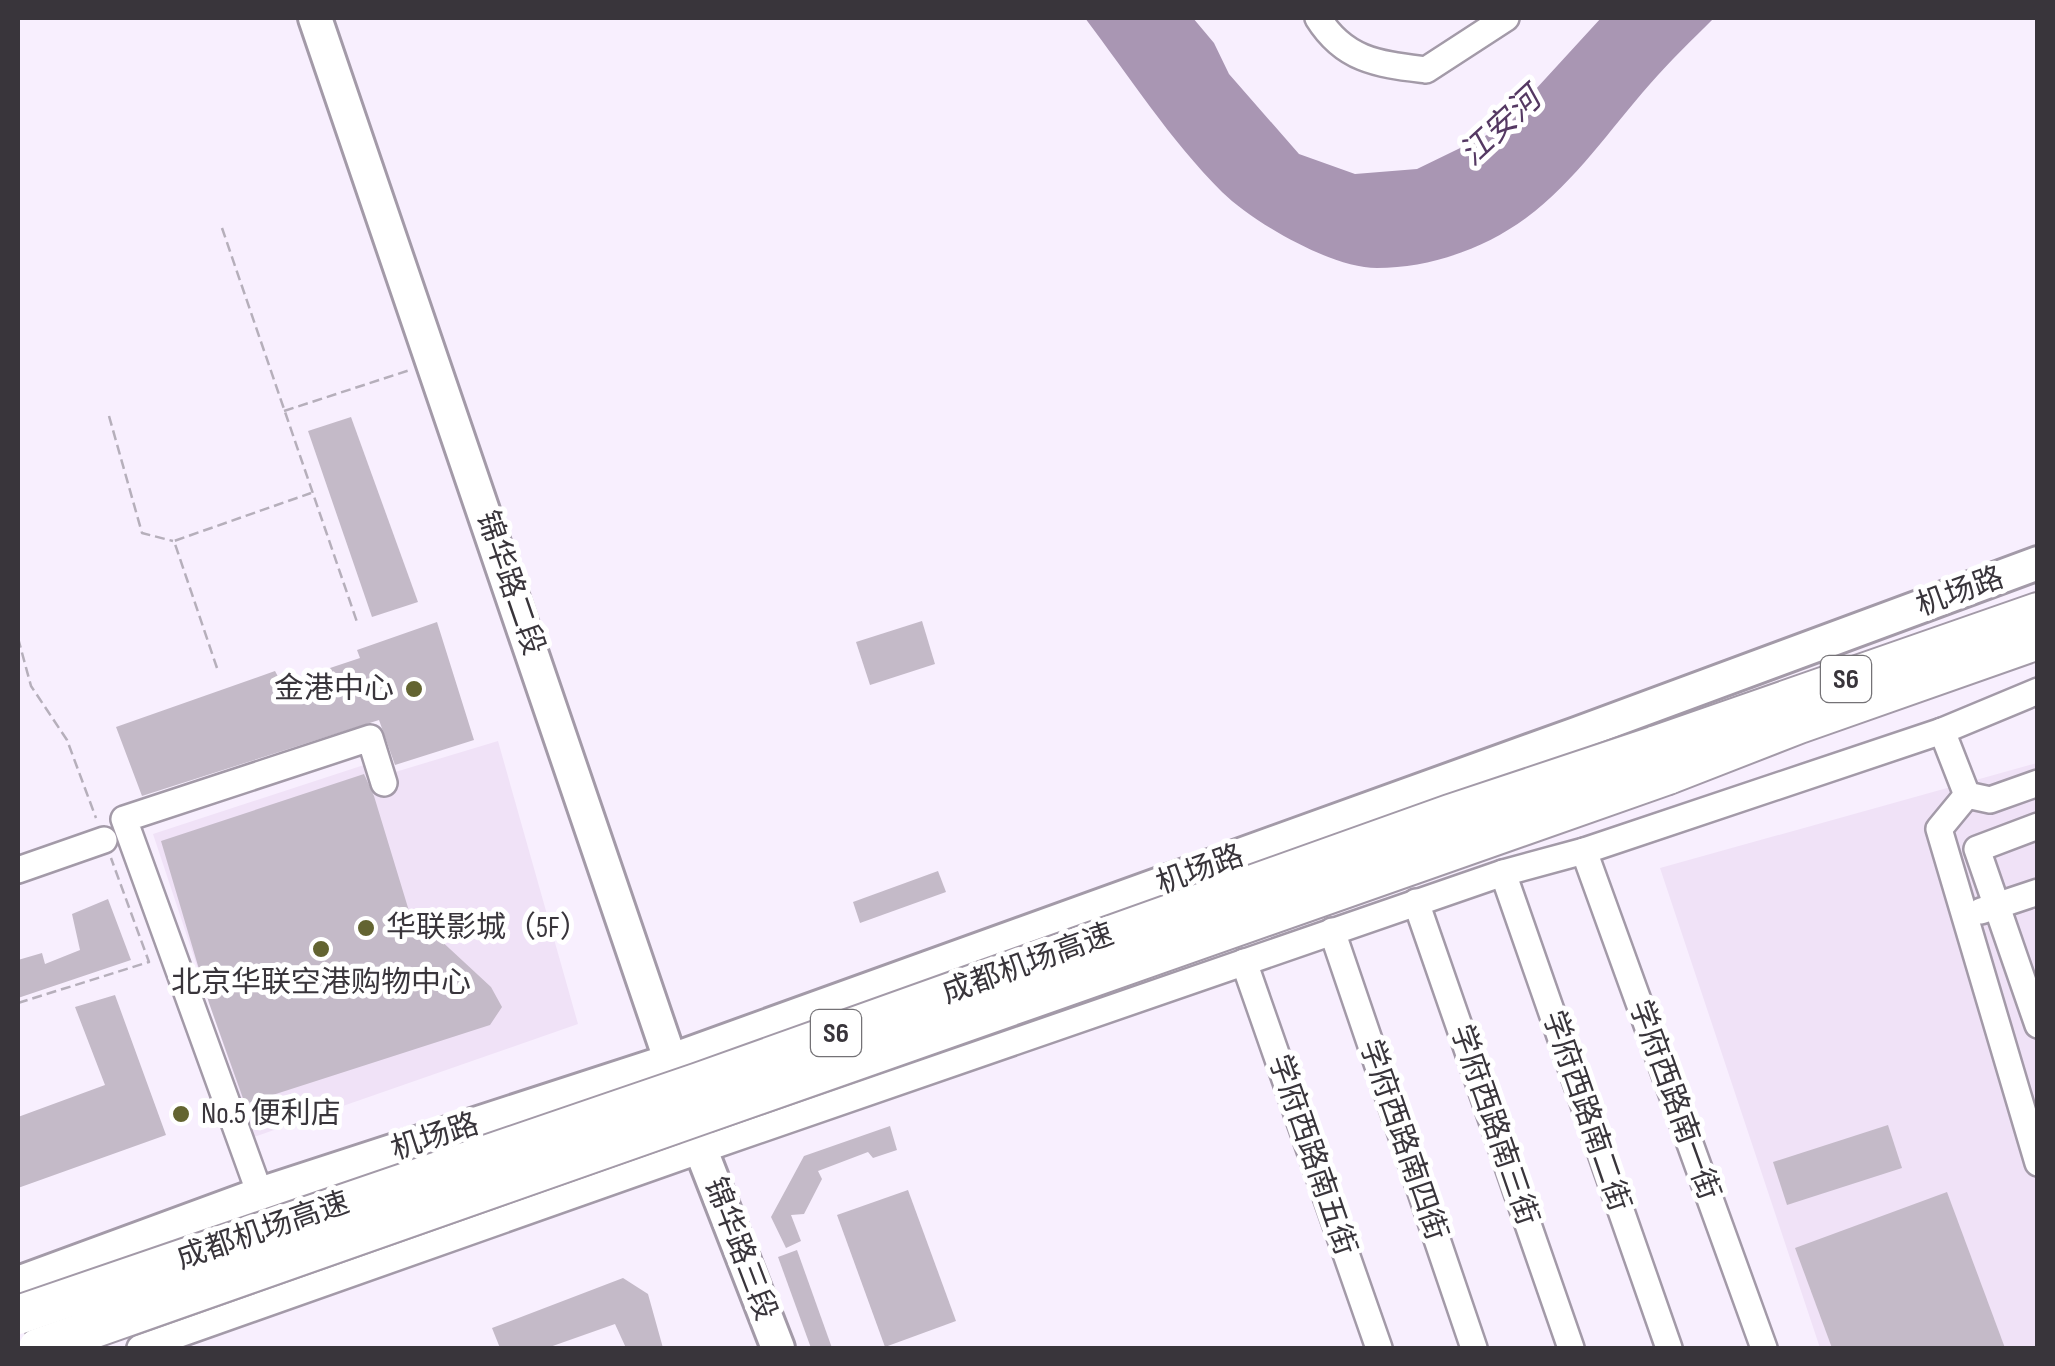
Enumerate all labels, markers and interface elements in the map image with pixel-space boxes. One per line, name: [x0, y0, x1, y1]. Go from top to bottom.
water label: 江安河: [1453, 76, 1554, 174]
street label: 锦华路二段: [469, 506, 551, 660]
street label: 机场路: [1912, 560, 2008, 624]
road number: S6: [1821, 656, 1871, 702]
place label: 金港中心: [274, 671, 394, 707]
marker: 金港中心: [403, 678, 425, 700]
street label: 机场路: [1152, 838, 1248, 902]
place label: 华联影城（5F）: [386, 910, 590, 946]
street label: 成都机场高速: [937, 916, 1119, 1012]
marker: 华联影城（5F）: [355, 917, 377, 939]
marker: 北京华联空港购物中心: [310, 938, 332, 960]
place label: 北京华联空港购物中心: [171, 965, 471, 1001]
street label: 学府西路南一街: [1621, 995, 1727, 1205]
street label: 学府西路南二街: [1535, 1006, 1637, 1216]
road number: S6: [811, 1010, 861, 1056]
street label: 学府西路南三街: [1443, 1020, 1545, 1230]
street label: 学府西路南四街: [1352, 1035, 1454, 1245]
street label: 学府西路南五街: [1261, 1050, 1363, 1260]
place label: No.5 便利店: [201, 1096, 341, 1132]
marker: No.5 便利店: [170, 1103, 192, 1125]
street label: 机场路: [387, 1106, 483, 1168]
street label: 锦华路三段: [696, 1173, 784, 1325]
street label: 成都机场高速: [172, 1185, 354, 1277]

